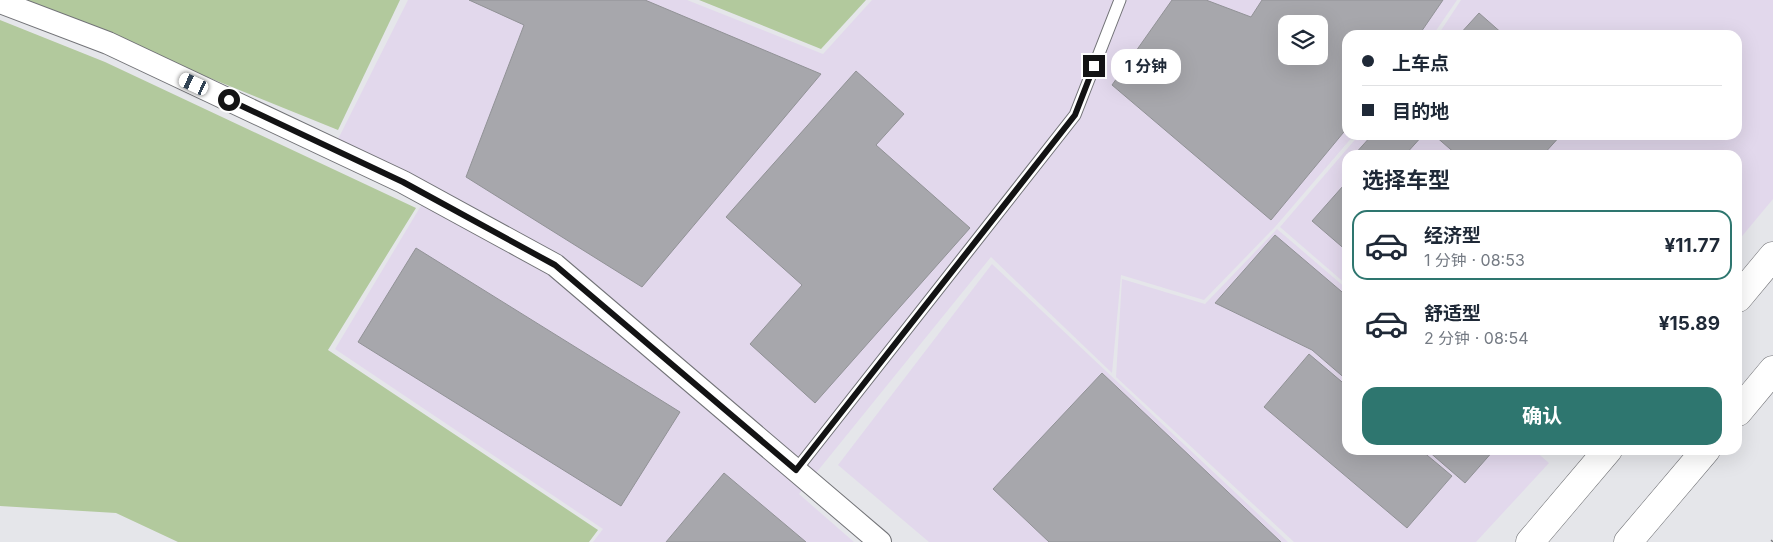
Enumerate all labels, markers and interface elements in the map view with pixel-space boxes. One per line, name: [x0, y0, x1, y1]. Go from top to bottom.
map controls: [1278, 15, 1328, 65]
button: layers: [1278, 15, 1328, 65]
callout: 1 分钟: [1112, 48, 1182, 84]
text: 上车点: [1392, 52, 1449, 75]
route end: [1083, 55, 1105, 77]
text: 1 分钟: [1125, 56, 1167, 76]
car: [177, 71, 210, 97]
route start: [218, 89, 240, 111]
text: 目的地: [1392, 100, 1449, 123]
text: 选择车型: [1362, 167, 1450, 193]
icon: car: [1364, 223, 1409, 268]
text: 经济型: [1424, 224, 1481, 247]
text: ¥11.77: [1664, 234, 1720, 257]
text: 1 分钟 · 08:53: [1424, 250, 1525, 270]
icon: car: [1364, 301, 1409, 346]
text: 舒适型: [1424, 302, 1481, 325]
text: ¥15.89: [1659, 312, 1720, 335]
text: 2 分钟 · 08:54: [1424, 328, 1529, 348]
button: 确认: [1362, 387, 1722, 445]

